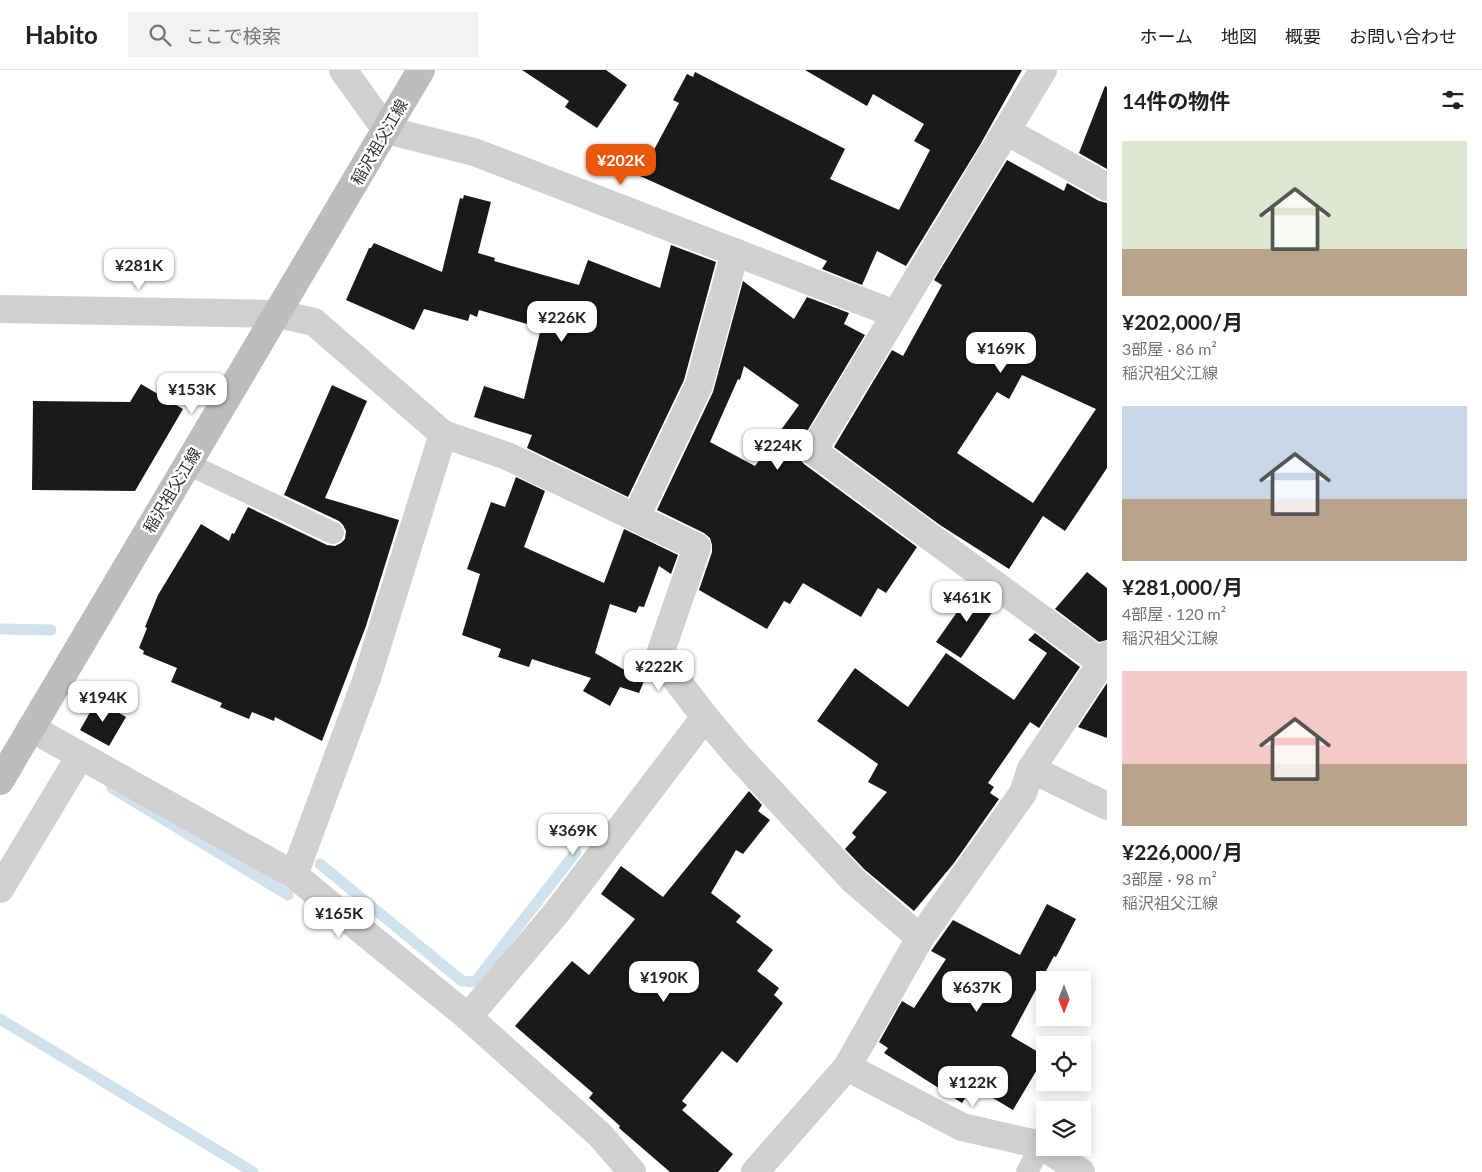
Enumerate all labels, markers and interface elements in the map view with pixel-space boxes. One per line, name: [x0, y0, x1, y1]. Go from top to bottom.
search box: [128, 12, 478, 57]
text: Habito: [25, 20, 98, 49]
icon: search: [146, 21, 174, 49]
text: ここで検索: [186, 24, 281, 47]
text: ホーム: [1140, 25, 1193, 47]
text: 地図: [1221, 25, 1257, 47]
text: 概要: [1285, 25, 1321, 47]
text: お問い合わせ: [1349, 25, 1457, 47]
icon: filters: [1439, 86, 1467, 114]
text: 14件の物件: [1122, 88, 1230, 113]
street label: 稲沢祖父江線: [346, 95, 411, 188]
pin: ¥202K: [586, 144, 656, 186]
text: ¥202K: [597, 150, 645, 169]
icon: home: [1250, 174, 1340, 264]
pin: ¥281K: [104, 248, 174, 291]
text: ¥281K: [115, 255, 163, 274]
pin: ¥226K: [527, 300, 597, 343]
text: ¥226K: [538, 307, 586, 326]
text: ¥202,000/月: [1122, 309, 1243, 334]
pin: ¥169K: [966, 332, 1036, 374]
text: ¥169K: [977, 338, 1025, 357]
text: 3部屋 · 86 m²: [1122, 339, 1217, 358]
text: 稲沢祖父江線: [1122, 363, 1218, 382]
pin: ¥153K: [157, 372, 227, 415]
text: ¥153K: [168, 379, 216, 398]
pin: ¥224K: [743, 428, 813, 471]
text: ¥224K: [754, 435, 802, 454]
icon: home: [1250, 439, 1340, 529]
street label: 稲沢祖父江線: [139, 444, 204, 536]
text: ¥281,000/月: [1122, 574, 1243, 599]
pin: ¥461K: [932, 580, 1002, 623]
text: ¥461K: [943, 587, 991, 606]
text: 4部屋 · 120 m²: [1122, 604, 1226, 623]
text: 稲沢祖父江線: [1122, 628, 1218, 647]
pin: ¥222K: [624, 650, 694, 692]
text: ¥222K: [635, 656, 683, 675]
pin: ¥194K: [68, 680, 138, 723]
text: ¥194K: [79, 687, 127, 706]
icon: home: [1250, 704, 1340, 794]
pin: ¥369K: [538, 814, 608, 856]
text: ¥369K: [549, 820, 597, 839]
text: ¥226,000/月: [1122, 839, 1243, 864]
text: 3部屋 · 98 m²: [1122, 869, 1217, 888]
text: 稲沢祖父江線: [1122, 893, 1218, 912]
pin: ¥165K: [304, 896, 374, 939]
text: ¥165K: [315, 903, 363, 922]
pin: ¥190K: [629, 960, 699, 1003]
text: ¥190K: [640, 967, 688, 986]
pin: ¥637K: [942, 970, 1012, 1013]
north arrow: [1036, 971, 1091, 1026]
map controls: [1036, 971, 1091, 1156]
text: ¥637K: [953, 977, 1001, 996]
button: locate: [1036, 1036, 1091, 1091]
pin: ¥122K: [938, 1066, 1008, 1108]
text: ¥122K: [949, 1072, 997, 1091]
button: layers: [1036, 1101, 1091, 1156]

